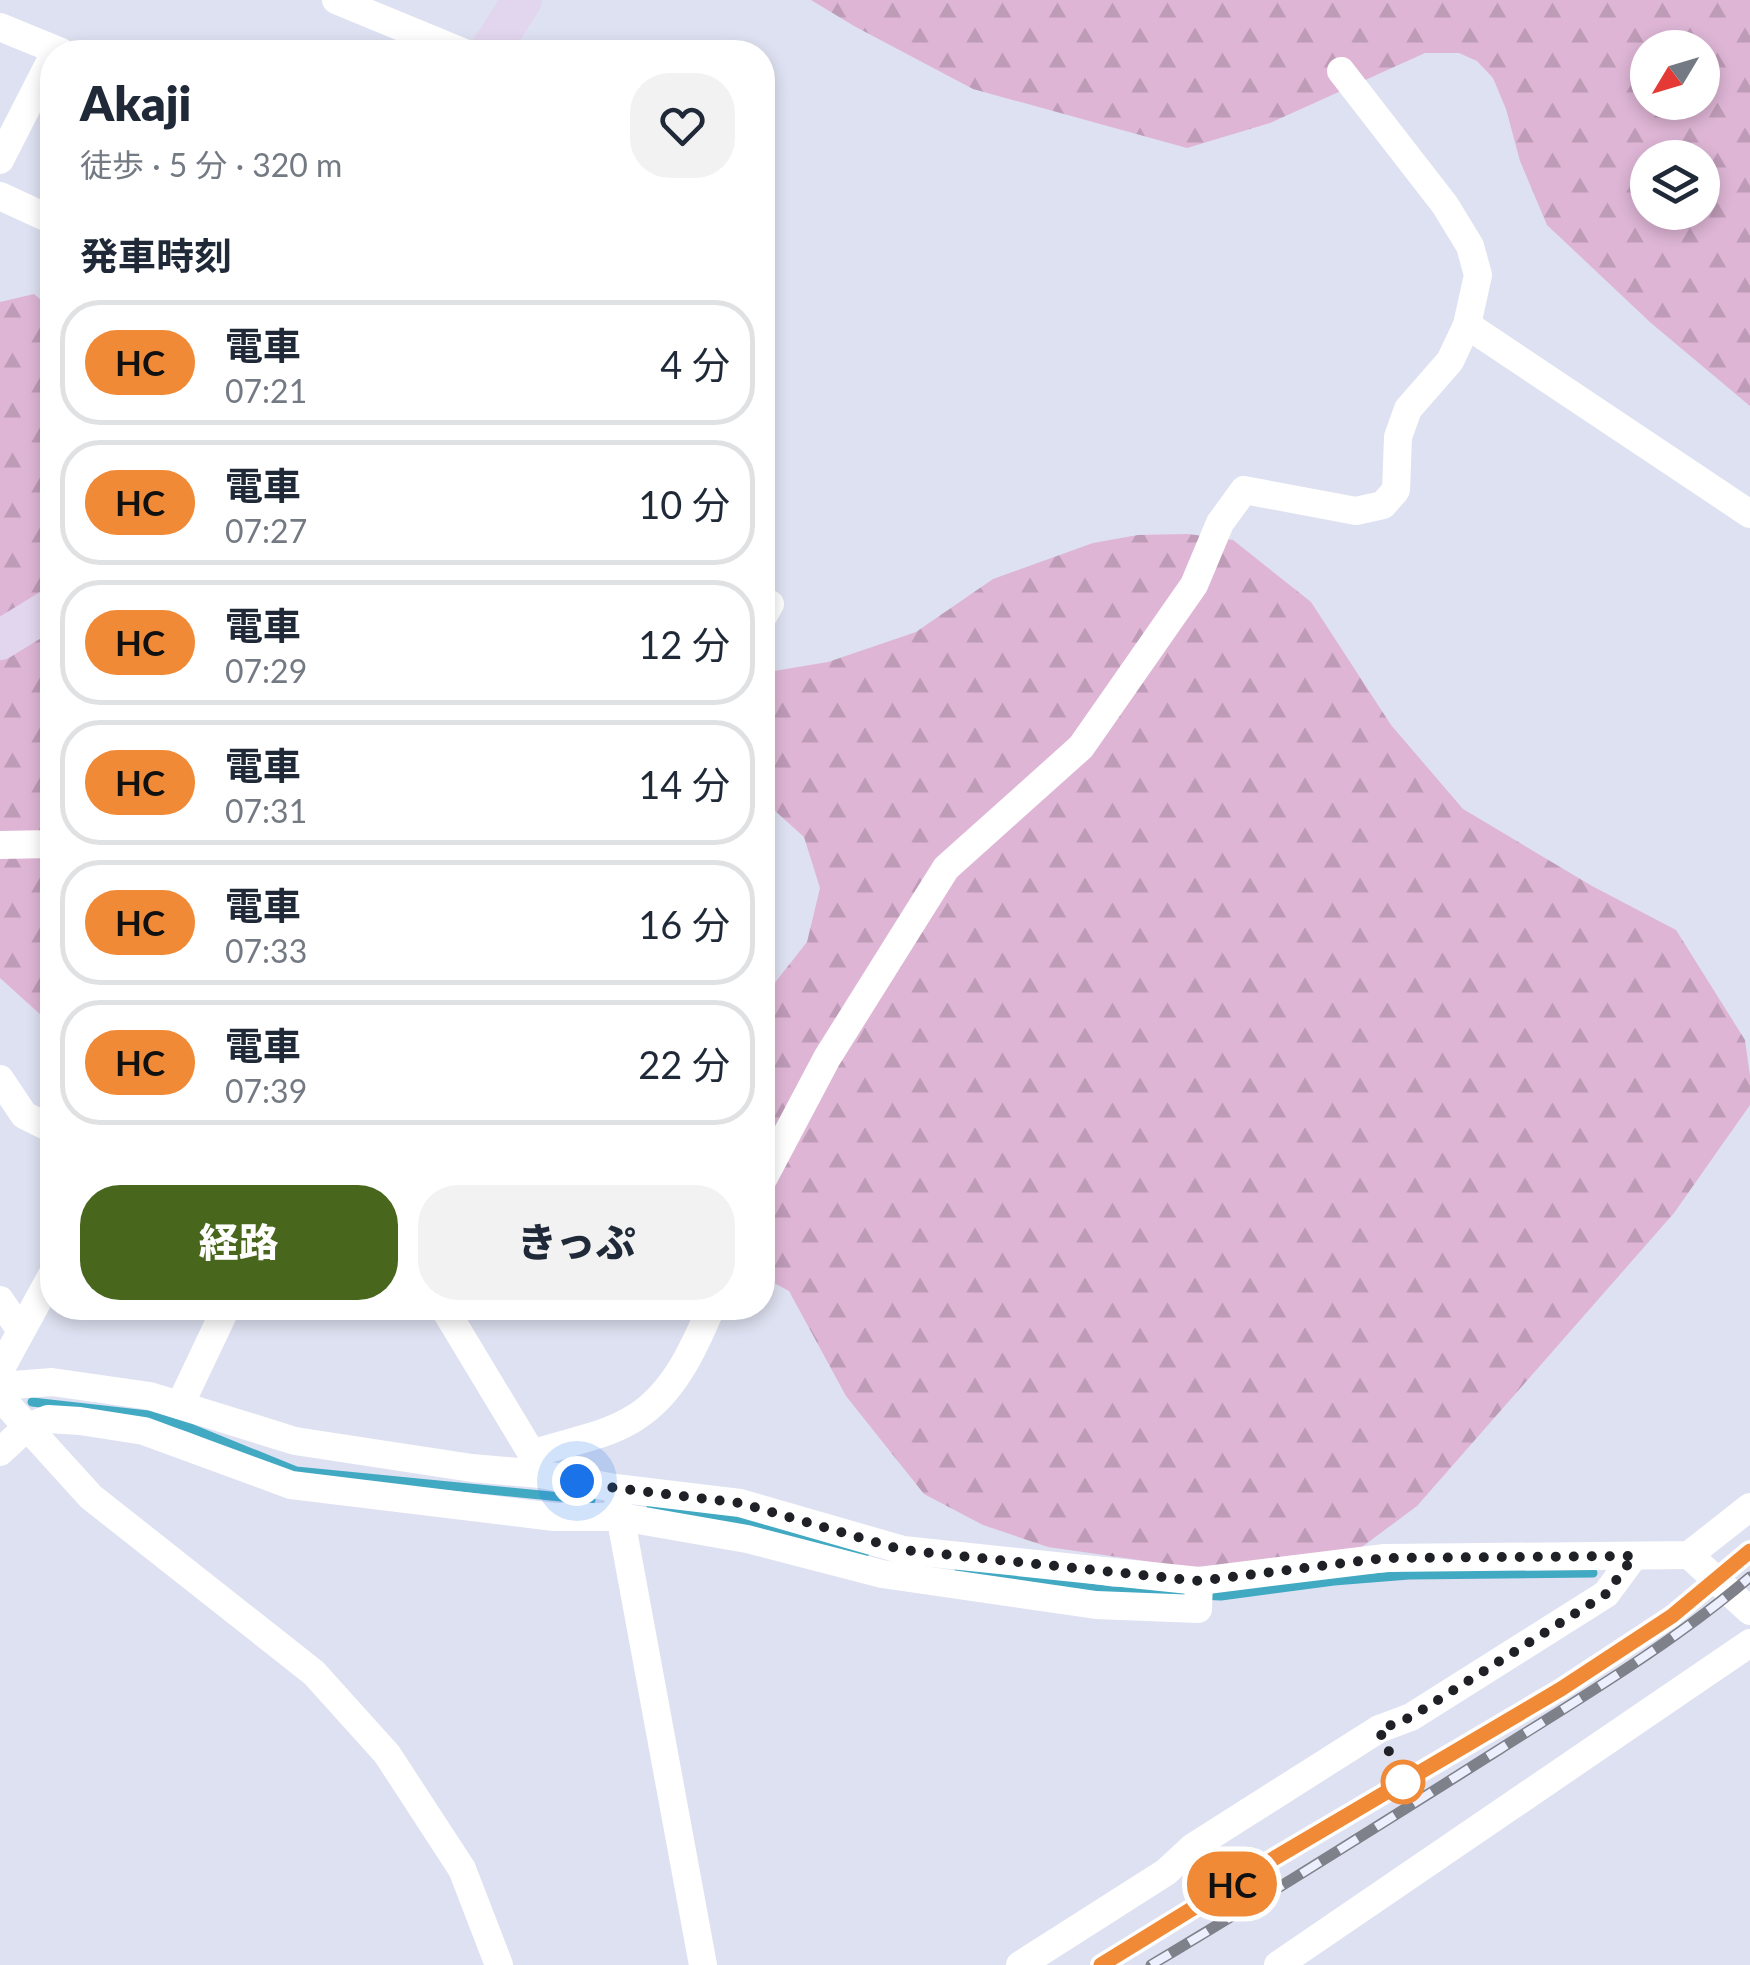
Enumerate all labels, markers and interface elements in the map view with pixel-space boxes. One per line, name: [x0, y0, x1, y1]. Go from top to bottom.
north arrow: [1630, 30, 1720, 120]
map controls: [1630, 30, 1720, 230]
button: heart: [630, 73, 735, 178]
text: Akaji: [80, 74, 191, 131]
button: layers: [1630, 140, 1720, 230]
text: 徒歩 · 5 分 · 320 m: [80, 145, 342, 184]
text: 発車時刻: [80, 232, 232, 278]
text: 電車: [225, 322, 301, 368]
text: HC: [115, 341, 165, 383]
text: 4 分: [660, 341, 730, 387]
text: 07:21: [225, 371, 307, 410]
text: 電車: [225, 462, 301, 508]
text: HC: [115, 481, 165, 523]
text: 10 分: [638, 481, 730, 527]
text: 07:27: [225, 511, 307, 550]
text: 電車: [225, 602, 301, 648]
text: HC: [115, 621, 165, 663]
text: 12 分: [638, 621, 730, 667]
text: 07:29: [225, 651, 307, 690]
text: 電車: [225, 742, 301, 788]
text: HC: [115, 761, 165, 803]
text: 14 分: [638, 761, 730, 807]
text: 07:31: [225, 791, 307, 830]
text: 電車: [225, 882, 301, 928]
text: HC: [115, 901, 165, 943]
text: 16 分: [638, 901, 730, 947]
text: 07:33: [225, 931, 307, 970]
text: 電車: [225, 1022, 301, 1068]
text: HC: [115, 1041, 165, 1083]
text: 22 分: [638, 1041, 730, 1087]
text: 07:39: [225, 1071, 307, 1110]
button: 経路: [80, 1185, 398, 1300]
button: きっぷ: [418, 1185, 735, 1300]
your location: [552, 1456, 602, 1506]
unlabelled marker: [1382, 1761, 1424, 1803]
line badge: HC: [1187, 1852, 1277, 1916]
text: HC: [1207, 1863, 1257, 1905]

